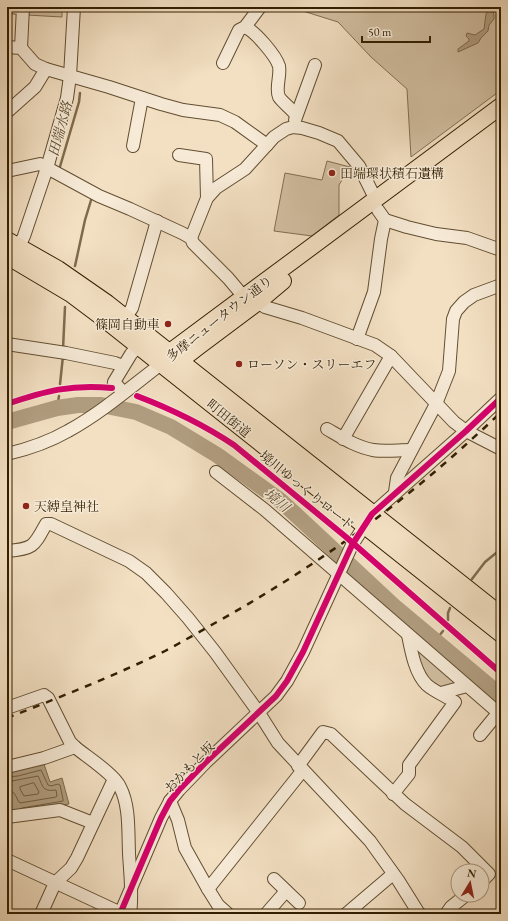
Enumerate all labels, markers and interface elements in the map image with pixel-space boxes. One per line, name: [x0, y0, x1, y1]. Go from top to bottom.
scale bar: [362, 18, 430, 44]
text: 50 m: [368, 24, 392, 40]
water label: 田端水路: [44, 99, 76, 158]
place label: 田端環状積石遺構: [340, 165, 444, 182]
marker: 田端環状積石遺構: [327, 168, 337, 178]
street label: 多摩ニュータウン通り: [163, 272, 276, 365]
place label: 篠岡自動車: [95, 316, 160, 333]
marker: 篠岡自動車: [163, 319, 173, 329]
place label: ローソン・スリーエフ: [247, 356, 376, 373]
marker: ローソン・スリーエフ: [234, 359, 244, 369]
street label: 町田街道: [203, 395, 254, 441]
street label: 境川ゆっくりロード: [257, 447, 357, 533]
water label: 境川: [261, 485, 293, 515]
place label: 天縛皇神社: [34, 498, 99, 515]
marker: 天縛皇神社: [21, 501, 31, 511]
street label: おかもと坂: [161, 738, 218, 797]
north arrow: [450, 863, 490, 903]
text: N: [466, 865, 477, 881]

